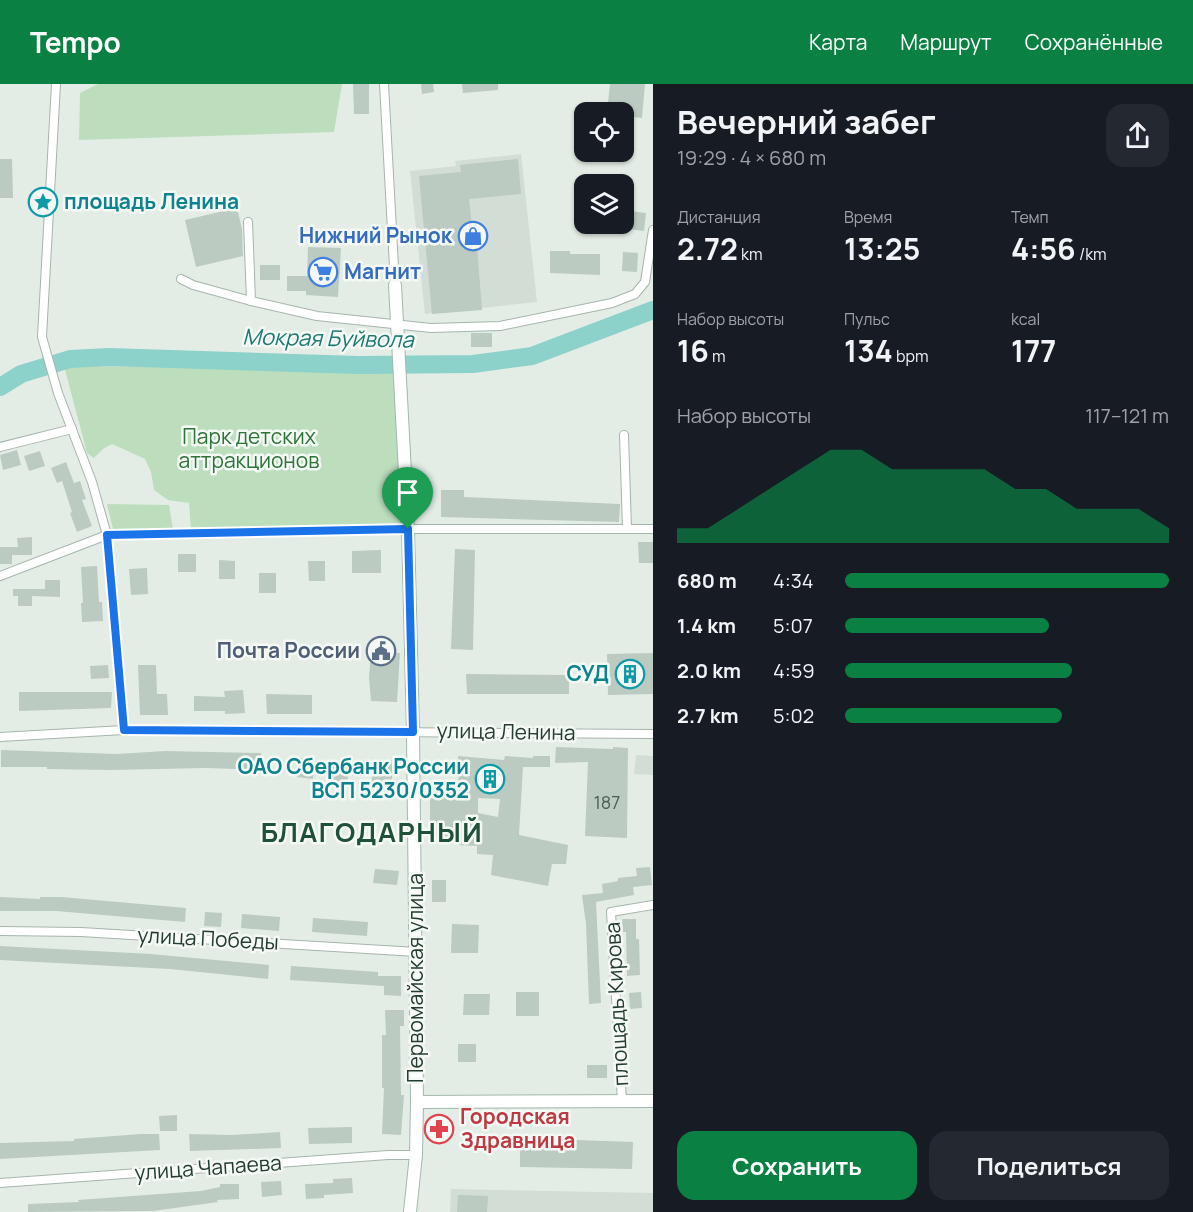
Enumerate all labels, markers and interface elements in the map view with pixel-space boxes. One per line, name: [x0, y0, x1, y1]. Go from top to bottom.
text: Tempo: [30, 23, 121, 61]
text: Карта: [809, 28, 867, 56]
text: Маршрут: [900, 28, 992, 56]
text: Сохранённые: [1025, 28, 1163, 56]
text: Вечерний забег: [677, 99, 936, 144]
map controls: [574, 102, 634, 234]
button: locate: [574, 102, 634, 162]
button: share: [1106, 104, 1169, 167]
text: 19:29 · 4 × 680 m: [677, 144, 826, 171]
button: layers: [574, 174, 634, 234]
place icon: площадь Ленина: [27, 186, 59, 218]
place label: площадь Ленина: [64, 187, 239, 215]
text: Дистанция: [677, 206, 761, 228]
text: Время: [844, 206, 892, 228]
text: Темп: [1011, 206, 1049, 228]
shop icon: Нижний Рынок: [457, 220, 489, 252]
place label: Нижний Рынок: [299, 221, 453, 249]
text: 2.72: [677, 228, 738, 269]
text: 13:25: [844, 228, 920, 269]
text: 4:56: [1011, 228, 1076, 269]
text: km: [738, 243, 763, 265]
text: /km: [1076, 243, 1107, 265]
supermarket icon: Магнит: [307, 256, 339, 288]
place label: Магнит: [344, 257, 421, 285]
text: Набор высоты: [677, 308, 784, 330]
text: Пульс: [844, 308, 890, 330]
text: kcal: [1011, 308, 1040, 330]
water label: Мокрая Буйвола: [242, 322, 416, 355]
text: 16: [677, 330, 709, 371]
text: 134: [844, 330, 893, 371]
text: 177: [1011, 330, 1056, 371]
text: m: [709, 345, 726, 367]
text: bpm: [893, 345, 929, 367]
text: Набор высоты: [677, 402, 811, 429]
text: 117–121 m: [1085, 402, 1169, 429]
park label: Парк детских аттракционов: [179, 422, 319, 474]
pin: [382, 467, 433, 529]
icon: arrive: [391, 476, 424, 509]
text: 680 m: [677, 567, 737, 594]
text: 4:34: [773, 567, 814, 594]
text: 1.4 km: [677, 612, 736, 639]
text: 5:07: [773, 612, 813, 639]
public building icon: Почта России: [365, 635, 397, 667]
place label: Почта России: [217, 636, 360, 664]
text: 2.0 km: [677, 657, 741, 684]
text: 4:59: [773, 657, 815, 684]
building icon: СУД: [614, 658, 646, 690]
place label: СУД: [566, 659, 609, 687]
text: 2.7 km: [677, 702, 738, 729]
text: 5:02: [773, 702, 814, 729]
street label: улица Ленина: [436, 716, 576, 746]
place label: ОАО Сбербанк России ВСП 5230/0352: [237, 752, 469, 804]
building icon: ОАО Сбербанк России ВСП 5230/0352: [474, 763, 506, 795]
house number: 187: [594, 790, 620, 814]
district label: БЛАГОДАРНЫЙ: [261, 813, 483, 850]
street label: Первомайская улица: [401, 873, 429, 1083]
street label: улица Победы: [137, 920, 280, 956]
street label: площадь Кирова: [598, 921, 634, 1087]
place label: Городская Здравница: [460, 1102, 575, 1154]
pharmacy icon: Городская Здравница: [423, 1113, 455, 1145]
button: Сохранить: [677, 1131, 917, 1200]
button: Поделиться: [929, 1131, 1169, 1200]
street label: улица Чапаева: [133, 1148, 283, 1186]

